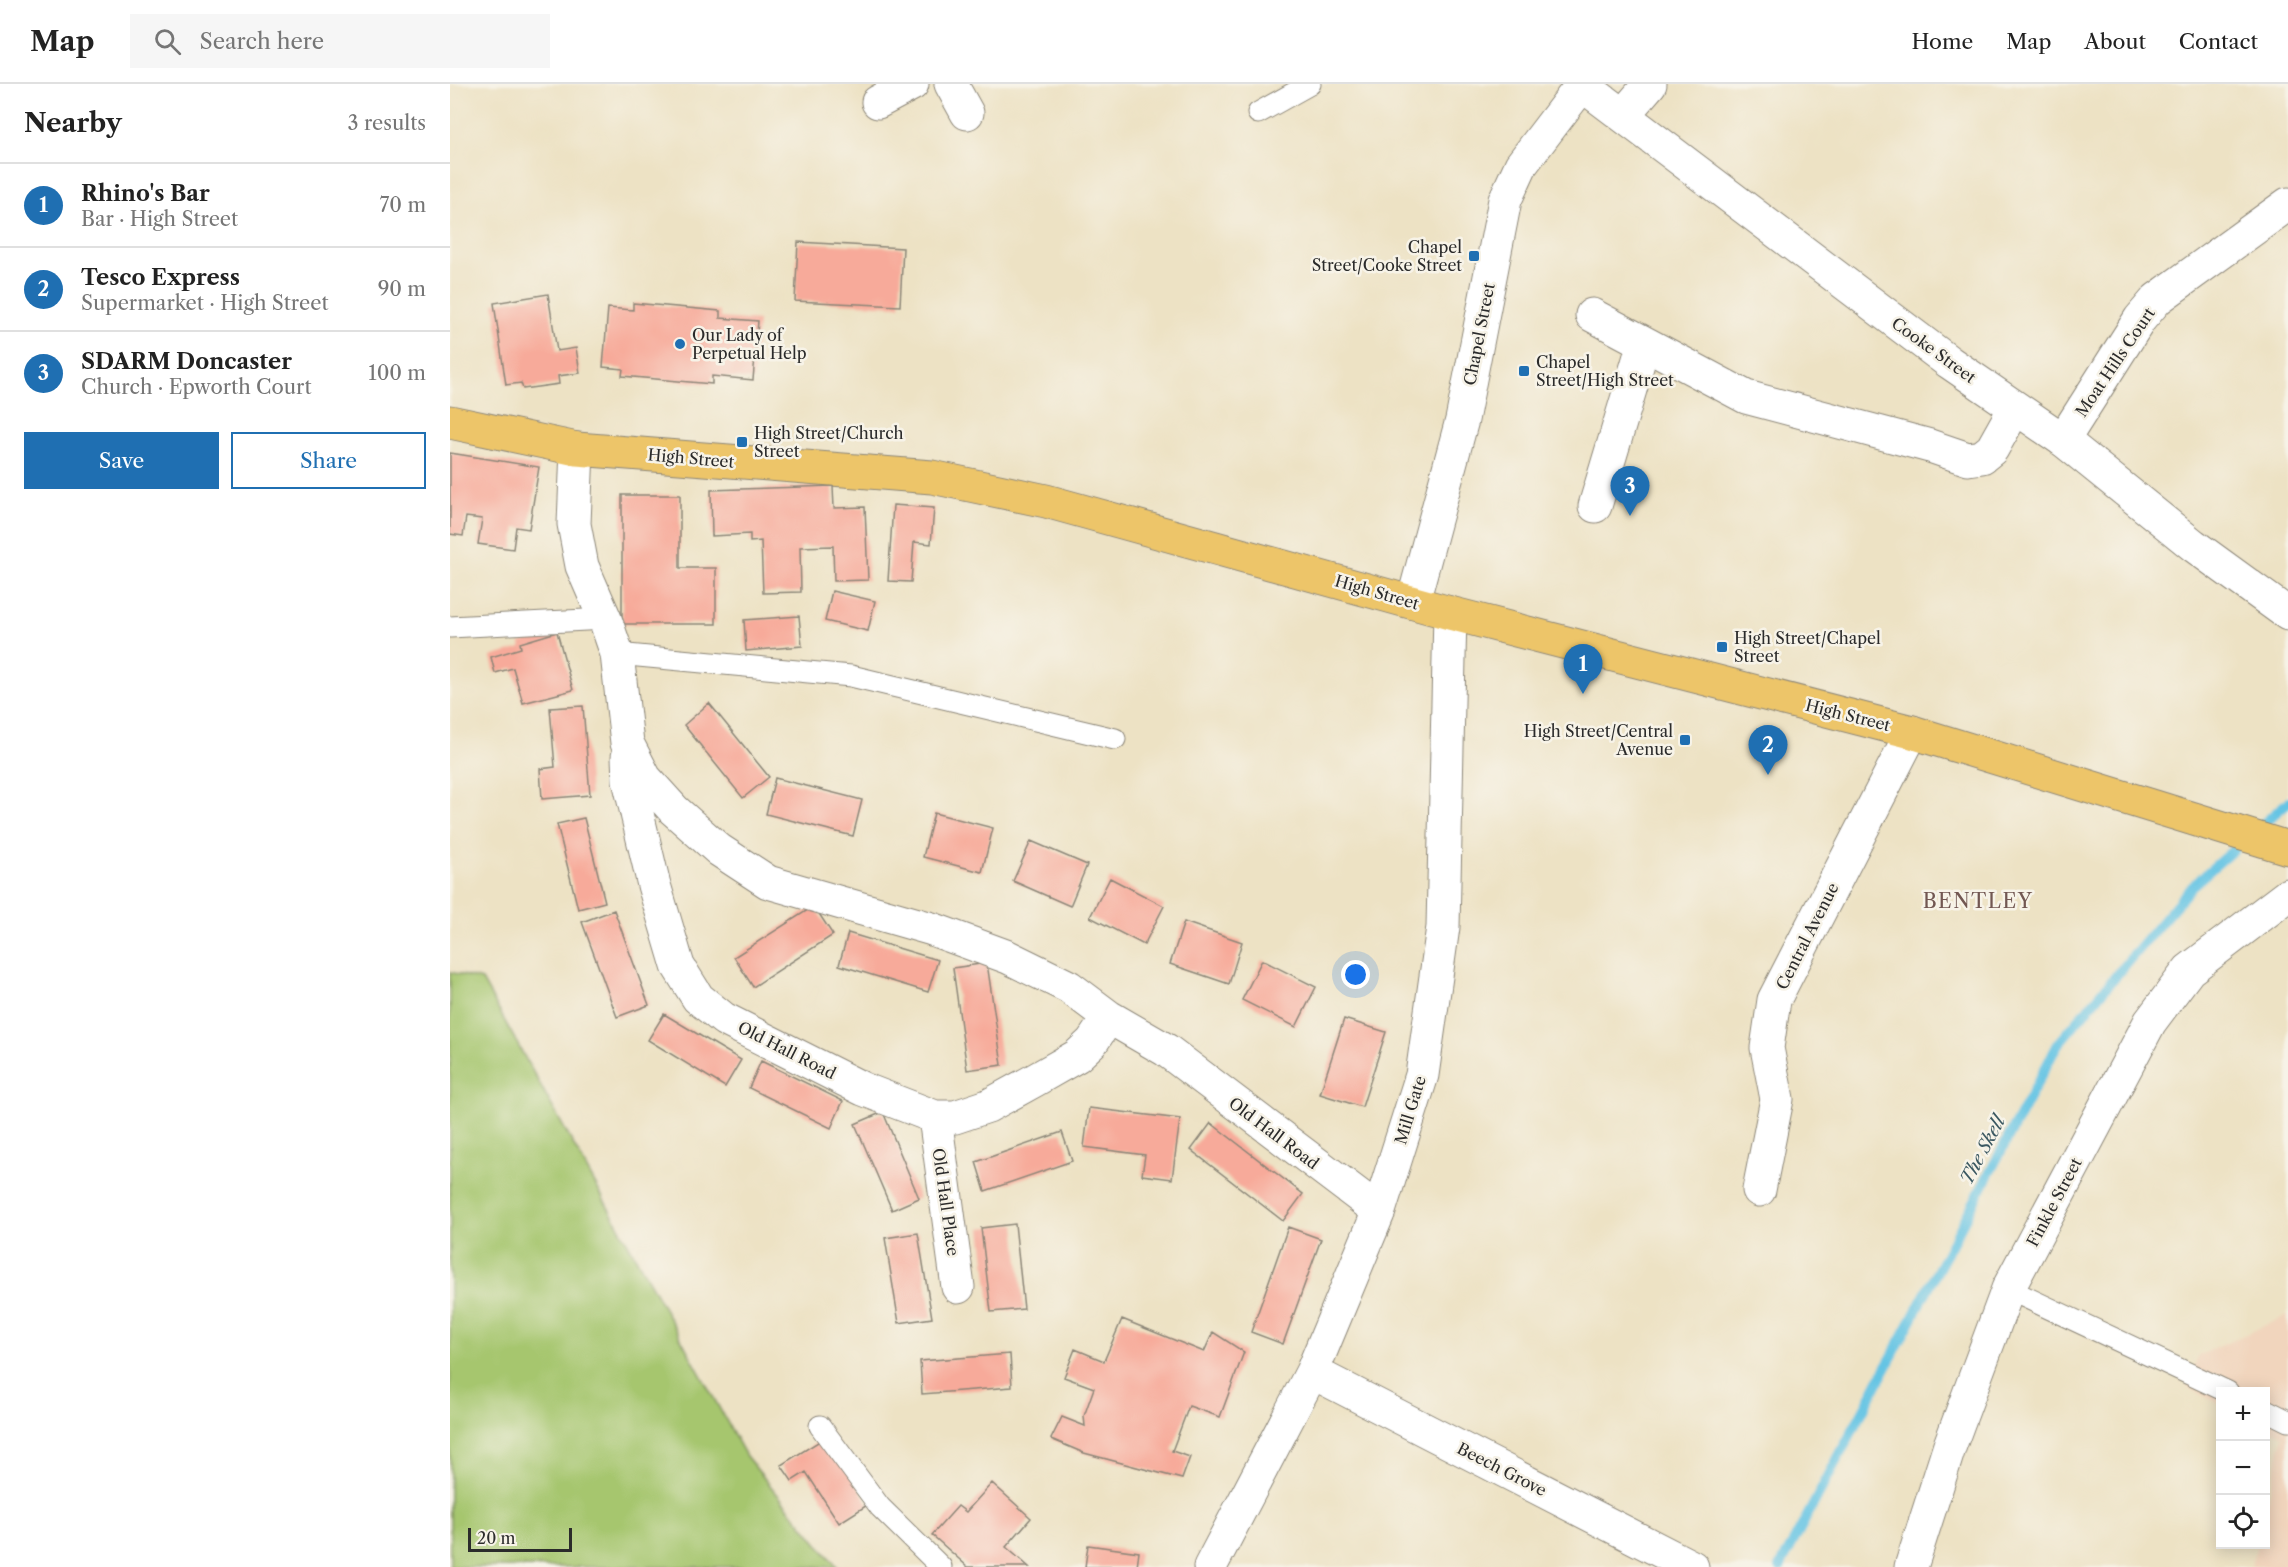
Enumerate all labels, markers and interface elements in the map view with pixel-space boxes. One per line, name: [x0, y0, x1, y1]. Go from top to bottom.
search box: [130, 14, 550, 68]
text: Map: [30, 24, 94, 58]
icon: search: [151, 25, 184, 58]
text: Search here: [199, 28, 324, 55]
text: Home: [1912, 29, 1973, 54]
text: Map: [2006, 29, 2051, 54]
text: About: [2084, 29, 2146, 54]
text: Contact: [2179, 29, 2258, 54]
text: Nearby: [24, 107, 122, 139]
text: 3 results: [348, 111, 426, 135]
text: Rhino's Bar: [81, 180, 210, 207]
text: 1: [39, 193, 48, 217]
text: 70 m: [380, 193, 426, 217]
text: Bar · High Street: [81, 207, 238, 231]
place label: Chapel Street/Cooke Street: [1312, 237, 1462, 275]
marker: Chapel Street/Cooke Street: [1467, 249, 1481, 263]
text: Tesco Express: [81, 264, 240, 291]
text: 2: [38, 277, 49, 301]
text: 90 m: [378, 277, 426, 301]
street label: Chapel Street: [1459, 281, 1499, 387]
text: Supermarket · High Street: [81, 291, 328, 315]
street label: Moat Hills Court: [2071, 303, 2159, 421]
street label: Cooke Street: [1888, 313, 1980, 387]
place label: Our Lady of Perpetual Help: [692, 325, 807, 363]
marker: Our Lady of Perpetual Help: [673, 337, 687, 351]
text: SDARM Doncaster: [81, 348, 292, 375]
place label: Chapel Street/High Street: [1536, 352, 1674, 390]
text: 3: [38, 361, 49, 385]
text: 100 m: [368, 361, 426, 385]
marker: Chapel Street/High Street: [1517, 364, 1531, 378]
text: Church · Epworth Court: [81, 375, 312, 399]
place label: High Street/Church Street: [754, 423, 904, 461]
button: Save: [24, 432, 219, 489]
button: Share: [231, 432, 426, 489]
marker: High Street/Church Street: [735, 435, 749, 449]
street label: High Street: [647, 444, 735, 472]
pin: 3: [1610, 466, 1650, 516]
street label: High Street: [1333, 570, 1422, 614]
place label: High Street/Chapel Street: [1734, 628, 1881, 666]
marker: High Street/Chapel Street: [1715, 640, 1729, 654]
pin: 1: [1564, 644, 1602, 694]
street label: High Street: [1804, 695, 1893, 735]
place label: High Street/Central Avenue: [1524, 721, 1673, 759]
pin: 2: [1748, 726, 1788, 775]
marker: High Street/Central Avenue: [1678, 733, 1692, 747]
street label: Central Avenue: [1771, 879, 1843, 993]
district label: BENTLEY: [1923, 889, 2033, 913]
your location: [1341, 960, 1370, 989]
street label: Old Hall Road: [735, 1017, 840, 1083]
street label: Mill Gate: [1390, 1073, 1430, 1147]
street label: Old Hall Road: [1225, 1093, 1323, 1173]
water label: The Skell: [1956, 1110, 2011, 1188]
street label: Old Hall Place: [929, 1147, 963, 1257]
street label: Finkle Street: [2022, 1154, 2086, 1250]
map controls: [2216, 1387, 2270, 1549]
button: +: [2216, 1387, 2270, 1441]
street label: Beech Grove: [1454, 1438, 1550, 1500]
button: −: [2216, 1441, 2270, 1495]
button: locate: [2216, 1495, 2270, 1549]
scale bar: [468, 1525, 572, 1552]
text: 20 m: [477, 1528, 516, 1548]

